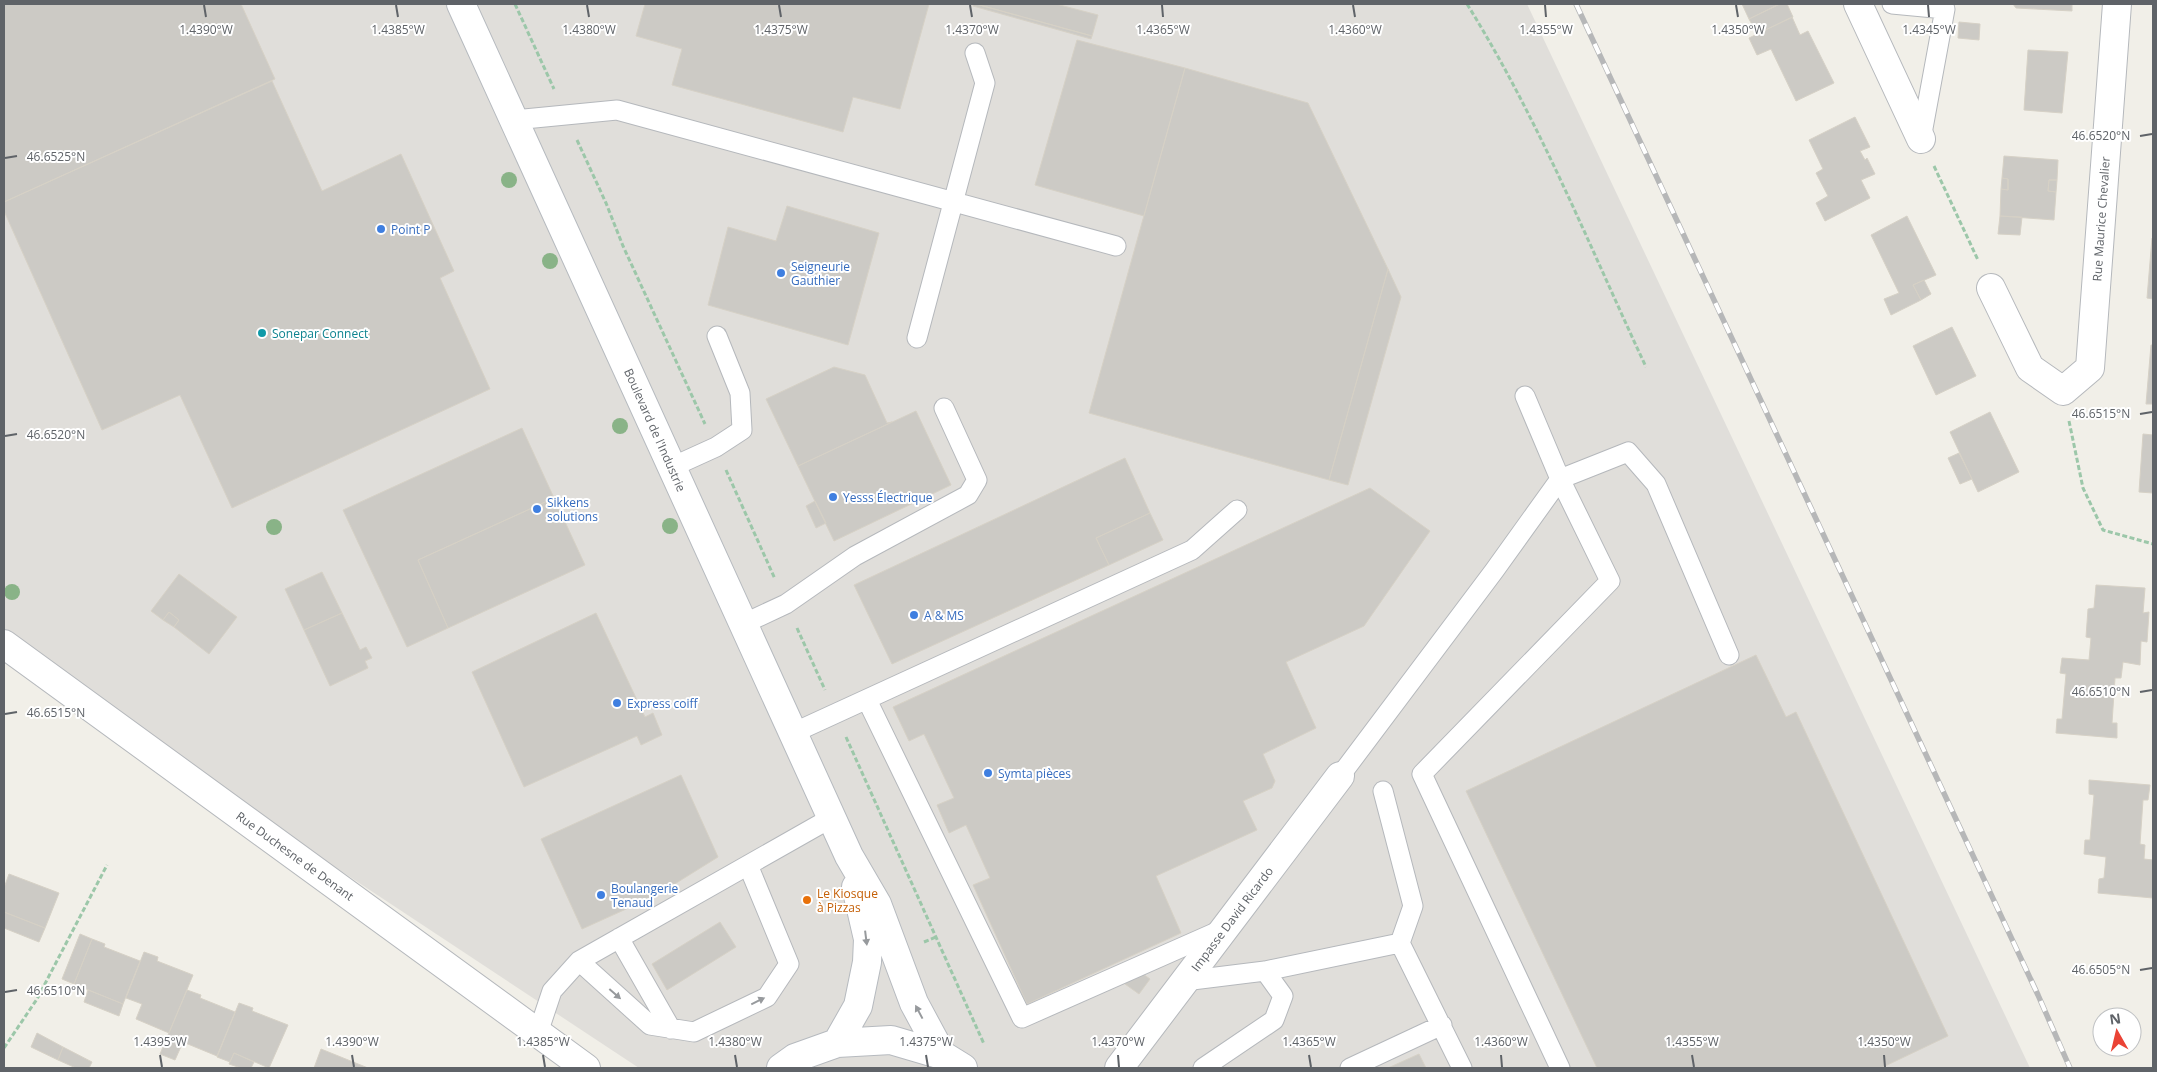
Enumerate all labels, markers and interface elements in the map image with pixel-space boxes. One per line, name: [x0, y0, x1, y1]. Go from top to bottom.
text: 1.4390°W: [179, 21, 233, 38]
text: 1.4385°W: [371, 21, 425, 38]
text: 1.4380°W: [562, 21, 616, 38]
text: 1.4375°W: [754, 21, 808, 38]
text: 1.4370°W: [945, 21, 999, 38]
text: 1.4365°W: [1136, 21, 1190, 38]
text: 1.4360°W: [1328, 21, 1382, 38]
text: 1.4355°W: [1519, 21, 1573, 38]
text: 1.4350°W: [1711, 21, 1765, 38]
text: 1.4345°W: [1902, 21, 1956, 38]
text: 46.6520°N: [2072, 127, 2130, 144]
text: 46.6525°N: [27, 148, 85, 165]
street label: Rue Maurice Chevalier: [2088, 156, 2114, 282]
place label: Point P: [391, 221, 430, 238]
marker: Point P: [375, 223, 387, 235]
place label: Seigneurie Gauthier: [791, 258, 850, 289]
marker: Seigneurie Gauthier: [775, 267, 787, 279]
place label: Sonepar Connect: [272, 325, 368, 342]
marker: Sonepar Connect: [256, 327, 268, 339]
street label: Boulevard de l'Industrie: [620, 366, 690, 494]
text: 46.6515°N: [2072, 405, 2130, 422]
text: 46.6520°N: [27, 426, 85, 443]
place label: Yesss Électrique: [843, 489, 933, 506]
marker: Yesss Électrique: [827, 491, 839, 503]
place label: Sikkens solutions: [547, 494, 598, 525]
marker: Sikkens solutions: [531, 503, 543, 515]
place label: A & MS: [924, 607, 964, 624]
marker: A & MS: [908, 609, 920, 621]
text: 46.6510°N: [2072, 683, 2130, 700]
place label: Express coiff: [627, 695, 698, 712]
marker: Express coiff: [611, 697, 623, 709]
text: 46.6515°N: [27, 704, 85, 721]
place label: Symta pièces: [998, 765, 1071, 782]
marker: Symta pièces: [982, 767, 994, 779]
street label: Rue Duchesne de Denant: [233, 807, 357, 905]
street label: Impasse David Ricardo: [1187, 863, 1277, 975]
place label: Boulangerie Tenaud: [611, 880, 679, 911]
place label: Le Kiosque à Pizzas: [817, 885, 878, 916]
marker: Boulangerie Tenaud: [595, 889, 607, 901]
marker: Le Kiosque à Pizzas: [801, 894, 813, 906]
one-way arrow: [862, 930, 870, 946]
text: 46.6505°N: [2072, 961, 2130, 978]
text: 46.6510°N: [27, 982, 85, 999]
one-way arrow: [609, 988, 621, 1000]
one-way arrow: [751, 997, 765, 1005]
one-way arrow: [915, 1006, 924, 1019]
north arrow: [2092, 1007, 2142, 1057]
text: N: [2108, 1008, 2122, 1029]
text: 1.4395°W: [133, 1033, 187, 1050]
text: 1.4390°W: [325, 1033, 379, 1050]
text: 1.4385°W: [516, 1033, 570, 1050]
text: 1.4380°W: [708, 1033, 762, 1050]
text: 1.4375°W: [899, 1033, 953, 1050]
text: 1.4370°W: [1091, 1033, 1145, 1050]
text: 1.4365°W: [1282, 1033, 1336, 1050]
text: 1.4360°W: [1474, 1033, 1528, 1050]
text: 1.4355°W: [1665, 1033, 1719, 1050]
text: 1.4350°W: [1857, 1033, 1911, 1050]

